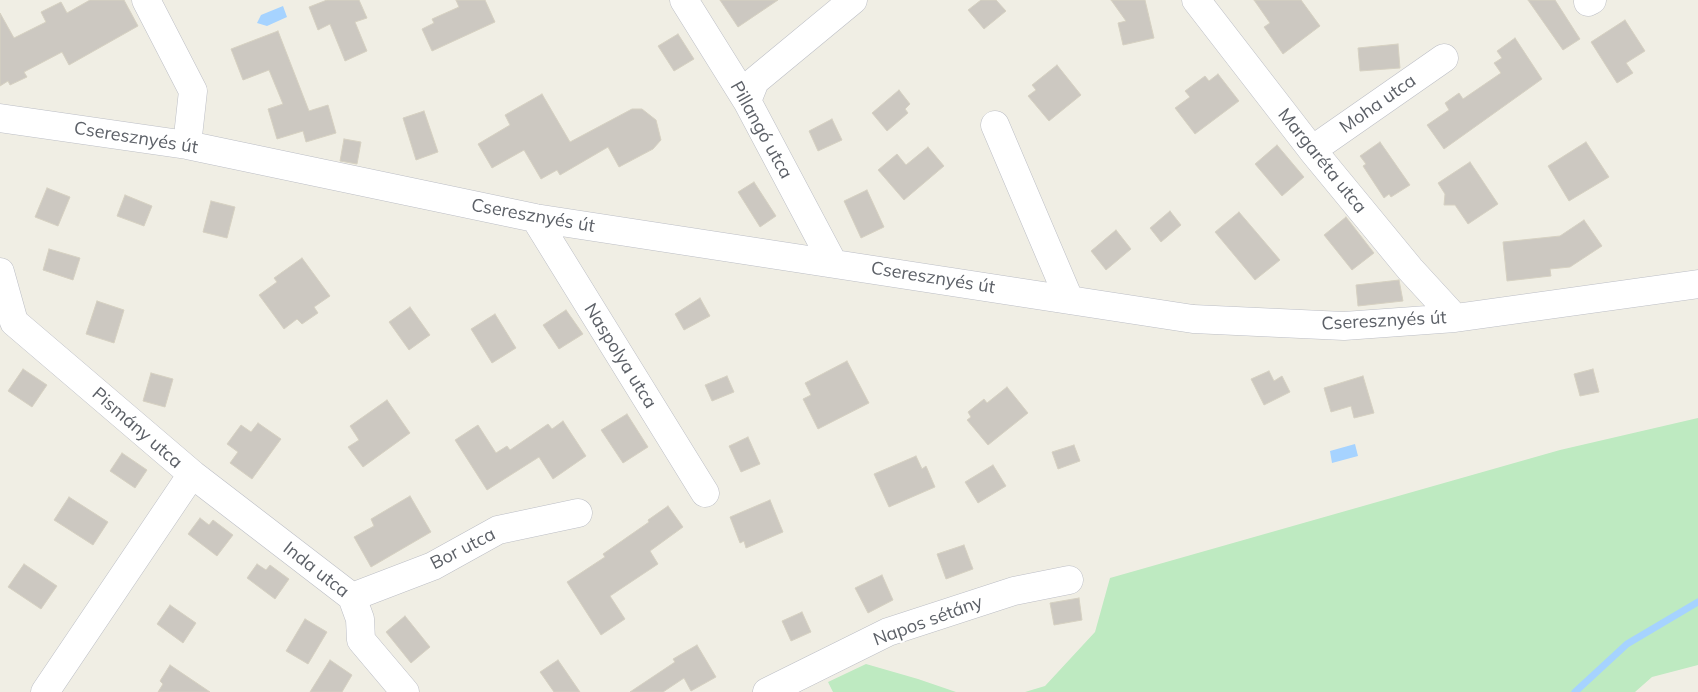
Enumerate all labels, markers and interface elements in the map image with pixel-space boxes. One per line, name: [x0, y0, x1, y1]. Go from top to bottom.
street label: Moha utca: [1336, 70, 1420, 138]
street label: Pillangó utca: [725, 78, 797, 182]
street label: Margaréta utca: [1273, 104, 1371, 218]
street label: Cseresznyés út: [72, 118, 200, 158]
street label: Cseresznyés út: [469, 194, 597, 238]
street label: Cseresznyés út: [869, 258, 997, 298]
street label: Naspolya utca: [579, 300, 661, 412]
street label: Cseresznyés út: [1321, 307, 1447, 335]
street label: Pismány utca: [87, 383, 187, 473]
street label: Bor utca: [427, 523, 499, 575]
street label: Inda utca: [279, 538, 353, 602]
street label: Napos sétány: [870, 591, 986, 651]

